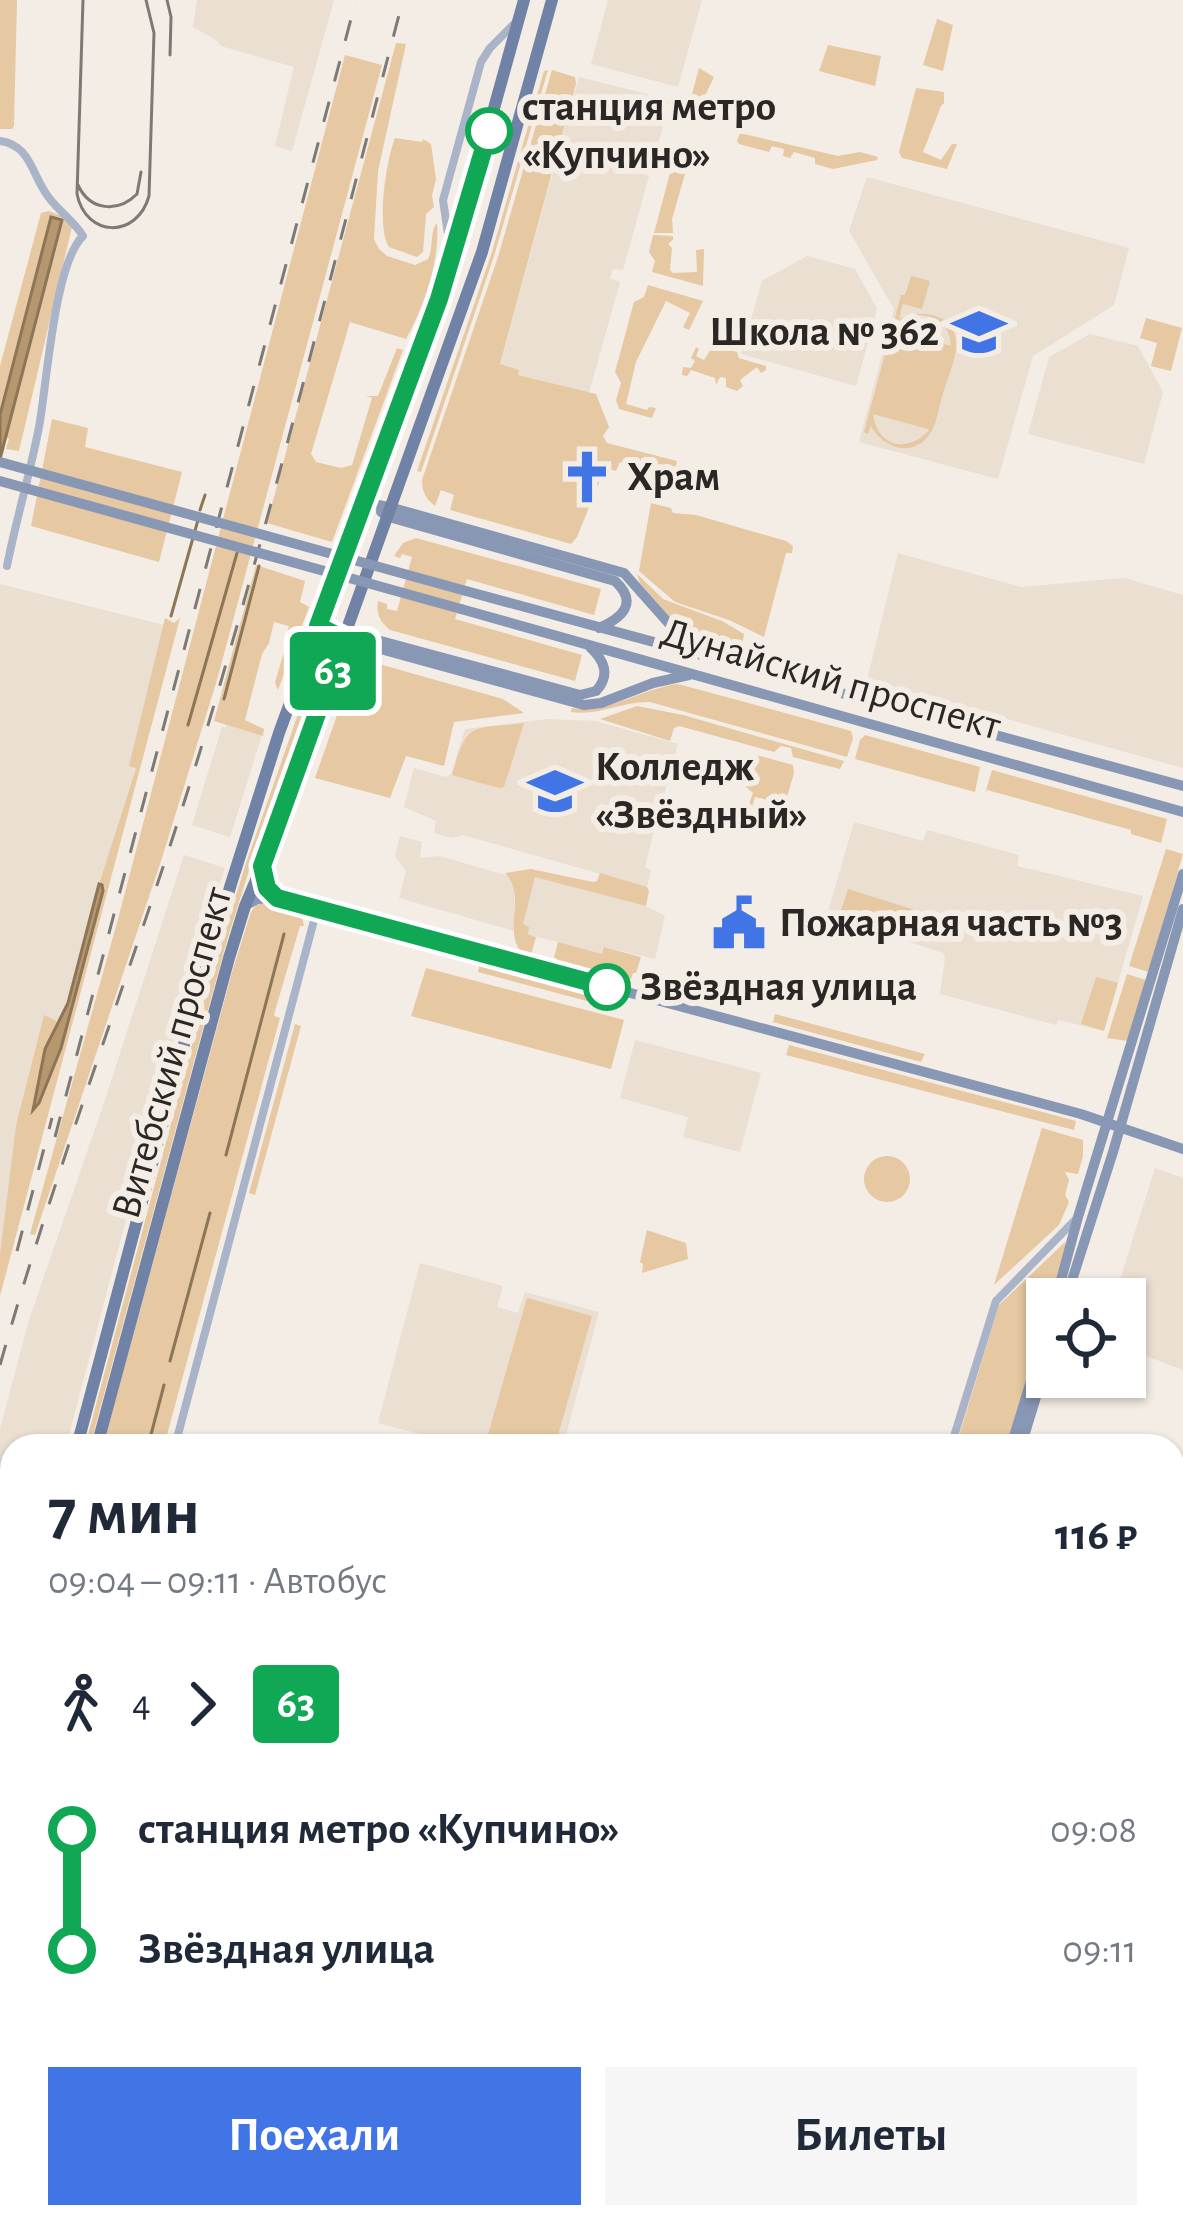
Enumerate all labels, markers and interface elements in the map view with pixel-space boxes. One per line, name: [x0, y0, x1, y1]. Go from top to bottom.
place label: станция метро «Купчино»: [522, 86, 776, 176]
marker: станция метро «Купчино»: [467, 109, 511, 153]
school or university icon: Школа № 362: [950, 303, 1008, 361]
place label: Школа № 362: [709, 311, 939, 353]
church icon: Храм: [558, 448, 616, 506]
place label: Храм: [627, 456, 720, 498]
street label: Дунайский проспект: [657, 611, 1006, 748]
line badge: 63: [279, 632, 387, 710]
text: 63: [314, 650, 352, 692]
place label: Колледж «Звёздный»: [595, 746, 808, 836]
school or university icon: Колледж «Звёздный»: [526, 762, 584, 820]
street label: Витебский проспект: [105, 882, 240, 1223]
public building icon: Пожарная часть №3: [710, 894, 768, 952]
place label: Пожарная часть №3: [779, 902, 1123, 944]
marker: Звёздная улица: [585, 965, 629, 1009]
place label: Звёздная улица: [640, 966, 917, 1008]
map controls: [1026, 1278, 1146, 1398]
button: locate: [1026, 1278, 1146, 1398]
text: 7 мин: [48, 1480, 200, 1546]
text: 116 ₽: [1055, 1513, 1137, 1558]
text: 09:04 – 09:11 · Автобус: [48, 1562, 387, 1601]
icon: walk: [48, 1671, 114, 1737]
icon: forward: [169, 1671, 235, 1737]
text: 63: [277, 1683, 315, 1725]
text: 4: [132, 1685, 151, 1724]
text: станция метро «Купчино»: [138, 1807, 620, 1852]
text: 09:08: [1050, 1811, 1137, 1850]
text: Звёздная улица: [138, 1927, 435, 1972]
text: 09:11: [1062, 1931, 1137, 1970]
button: Поехали: [48, 2067, 581, 2205]
button: Билеты: [605, 2067, 1137, 2205]

